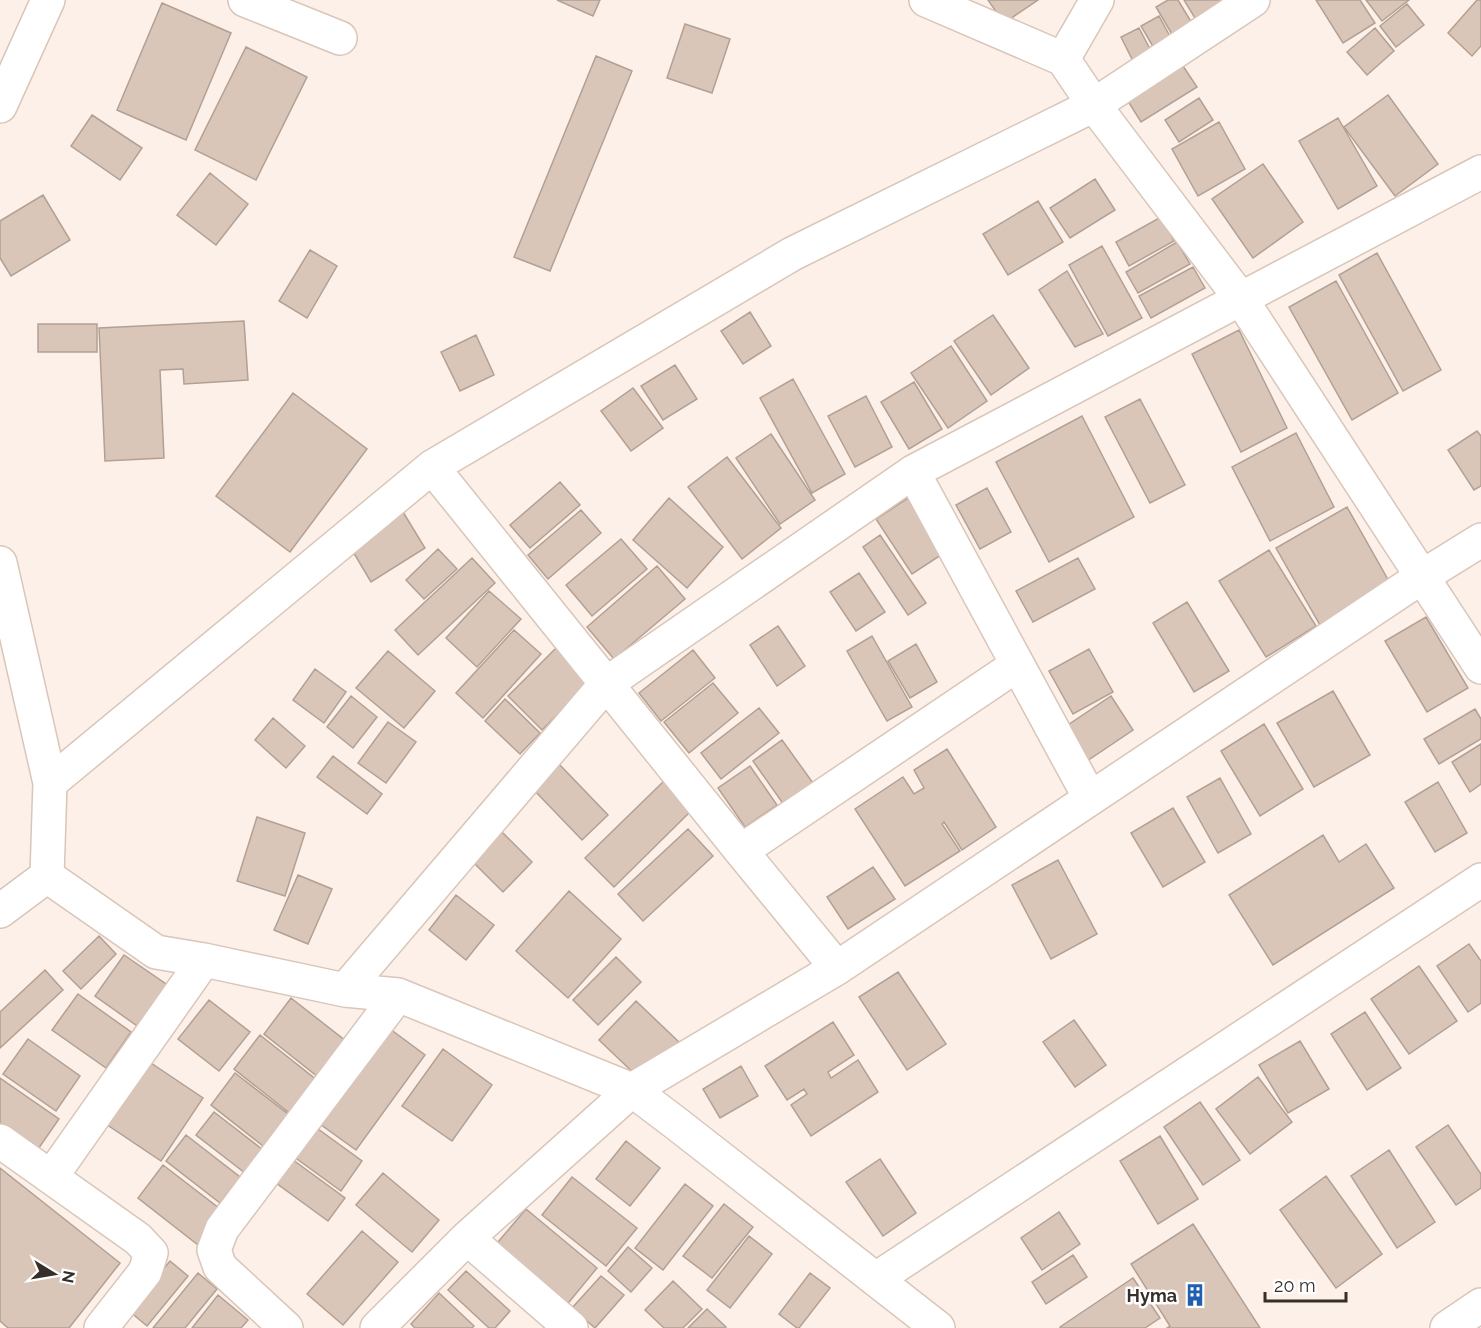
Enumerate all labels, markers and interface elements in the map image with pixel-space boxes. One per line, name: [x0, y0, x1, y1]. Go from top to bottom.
north arrow: [24, 1244, 84, 1304]
scale bar: [1265, 1265, 1346, 1303]
text: N: [58, 1269, 79, 1285]
text: 20 m: [1274, 1275, 1316, 1296]
building icon: Hyma: [1182, 1282, 1208, 1308]
place label: Hyma: [1127, 1285, 1177, 1306]

